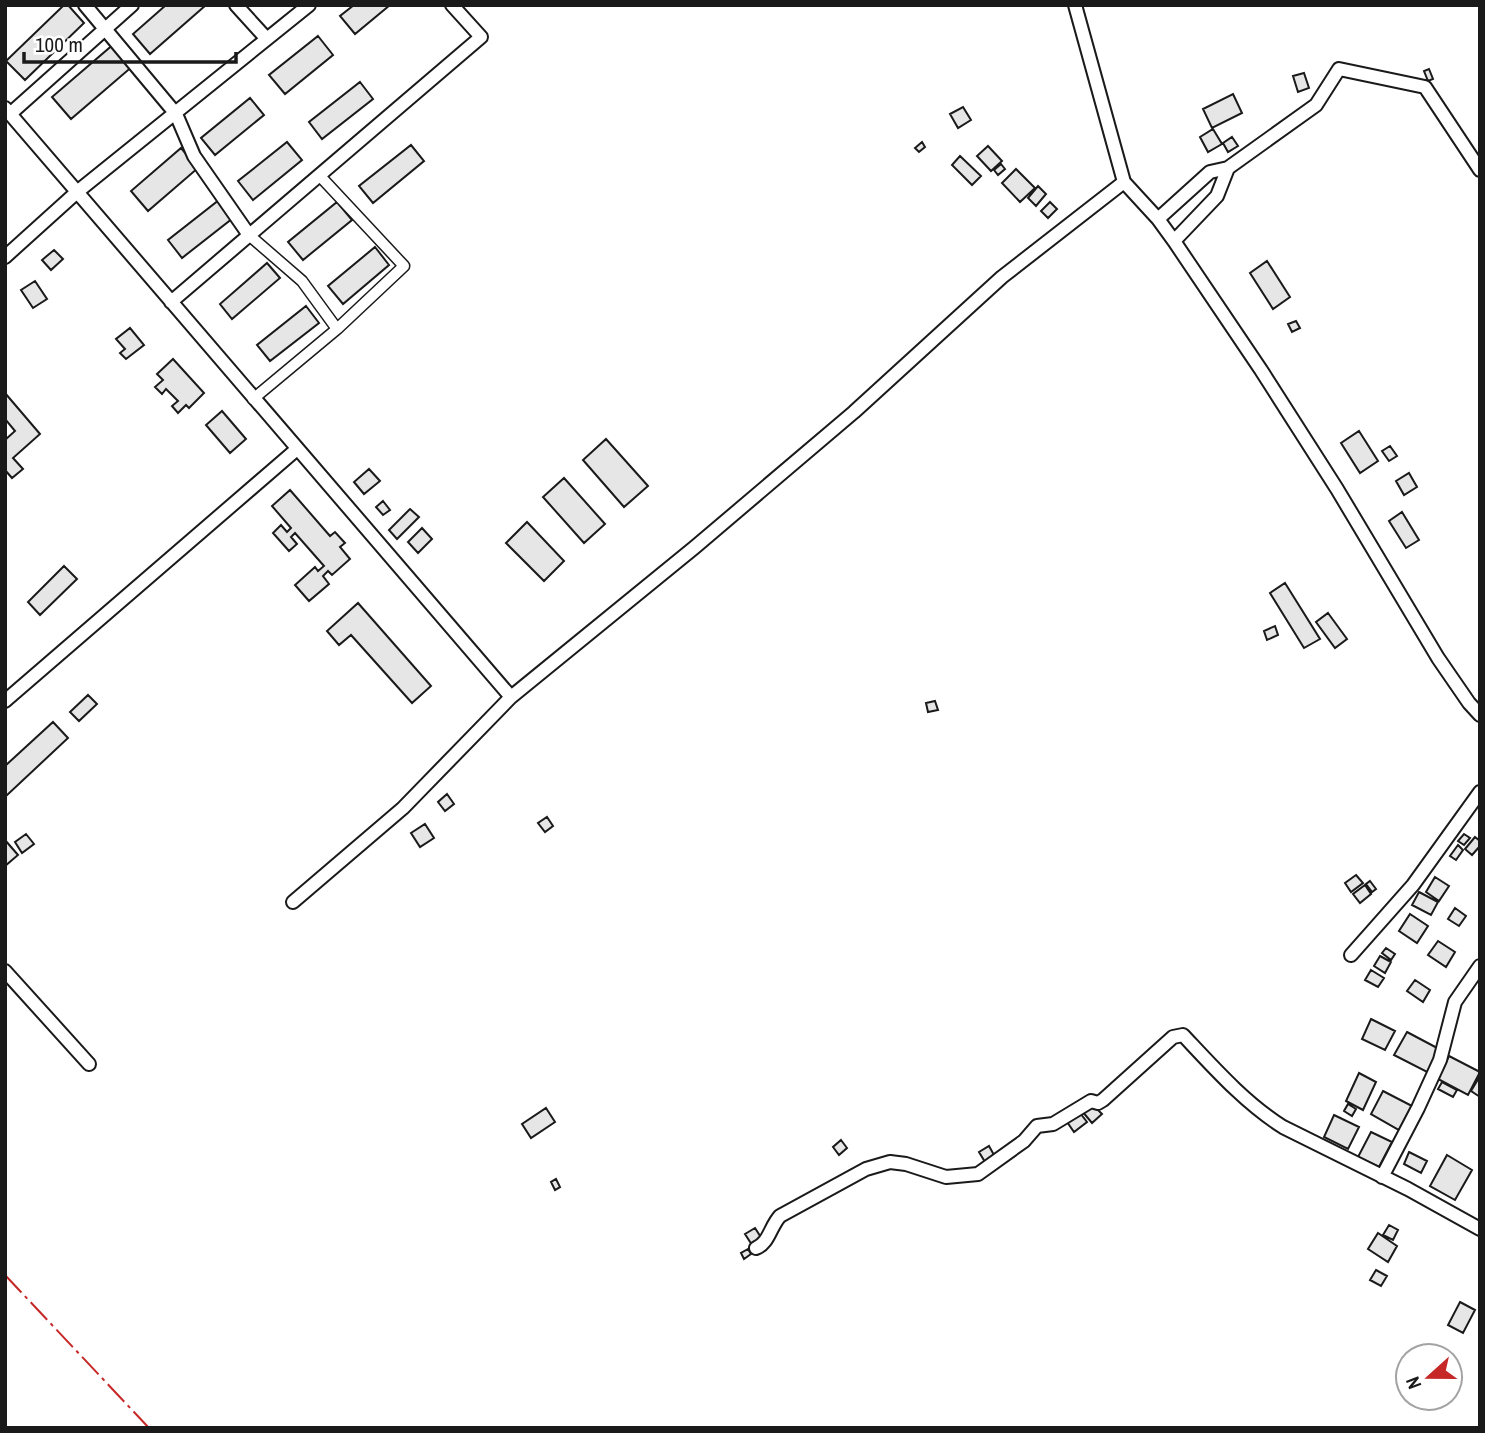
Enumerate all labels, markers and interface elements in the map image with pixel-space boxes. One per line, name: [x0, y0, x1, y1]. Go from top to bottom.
scale bar: [24, 21, 236, 65]
text: 100 m: [35, 30, 83, 59]
north arrow: [1394, 1342, 1464, 1412]
text: N: [1399, 1373, 1427, 1393]

